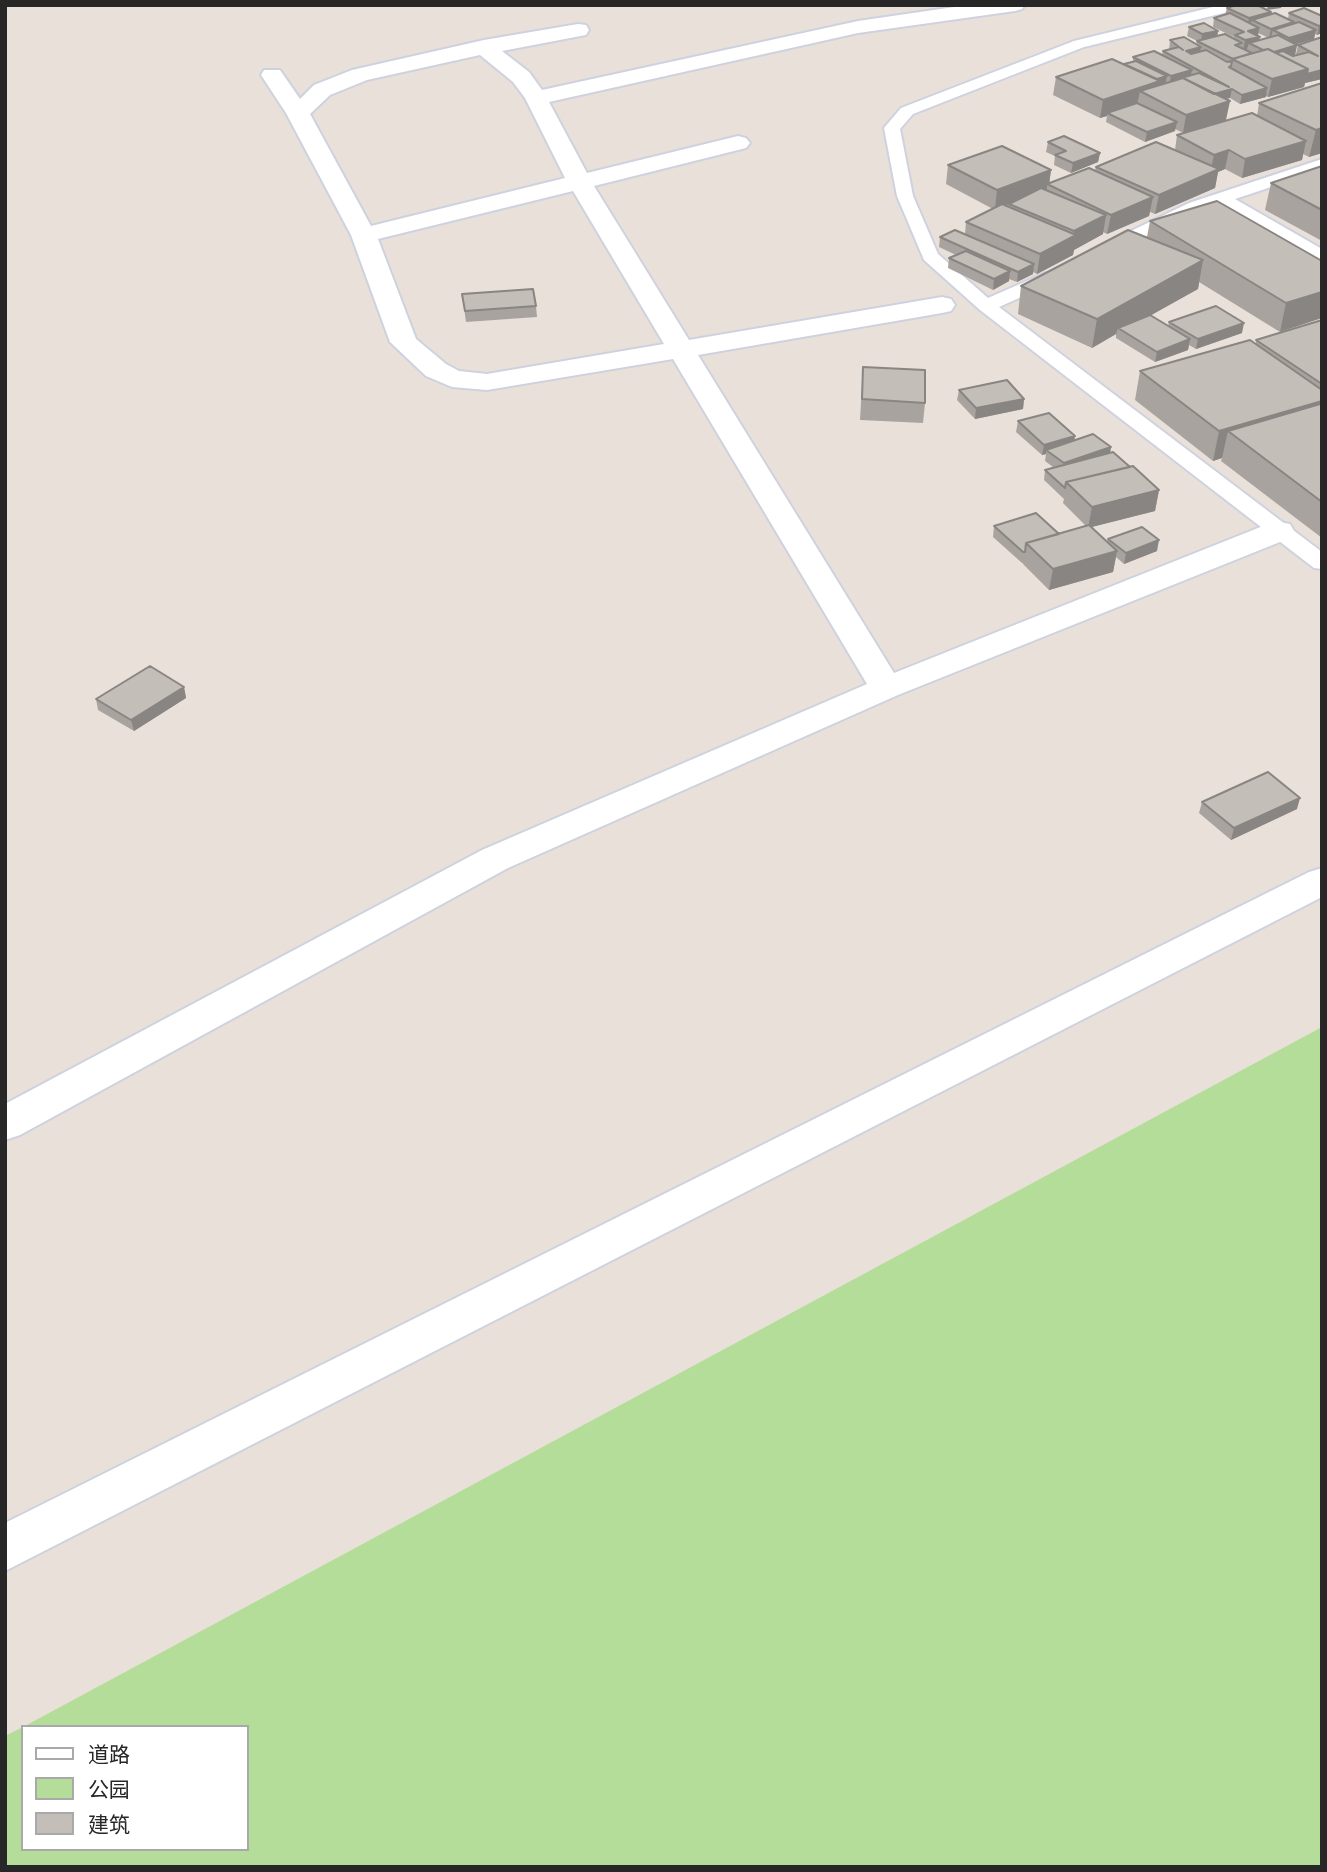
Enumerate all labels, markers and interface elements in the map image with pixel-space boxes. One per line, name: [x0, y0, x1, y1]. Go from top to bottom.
legend: [21, 1725, 248, 1851]
text: 道路: [88, 1740, 130, 1770]
text: 公园: [88, 1775, 130, 1805]
text: 建筑: [88, 1810, 130, 1840]

